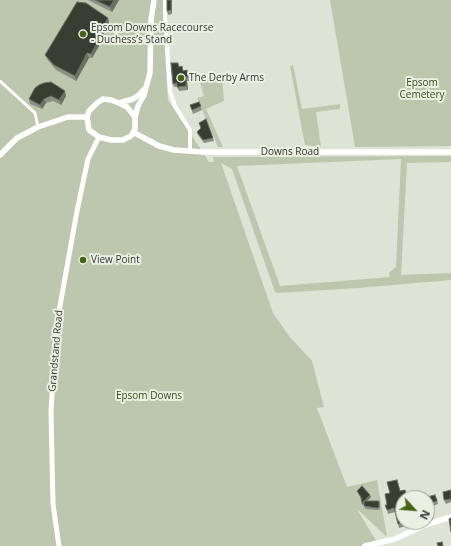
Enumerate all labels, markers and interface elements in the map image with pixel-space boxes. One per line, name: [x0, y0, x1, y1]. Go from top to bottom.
place label: Epsom Downs Racecourse - Duchess’s Stand: [91, 22, 213, 46]
marker: Epsom Downs Racecourse - Duchess’s Stand: [78, 29, 88, 39]
place label: The Derby Arms: [189, 72, 264, 84]
marker: The Derby Arms: [176, 73, 186, 83]
park label: Epsom Cemetery: [399, 77, 445, 100]
street label: Downs Road: [261, 146, 319, 158]
place label: View Point: [91, 254, 140, 266]
marker: View Point: [78, 255, 88, 265]
street label: Grandstand Road: [46, 310, 66, 392]
park label: Epsom Downs: [116, 390, 182, 402]
north arrow: [395, 490, 435, 530]
text: N: [417, 508, 434, 522]

